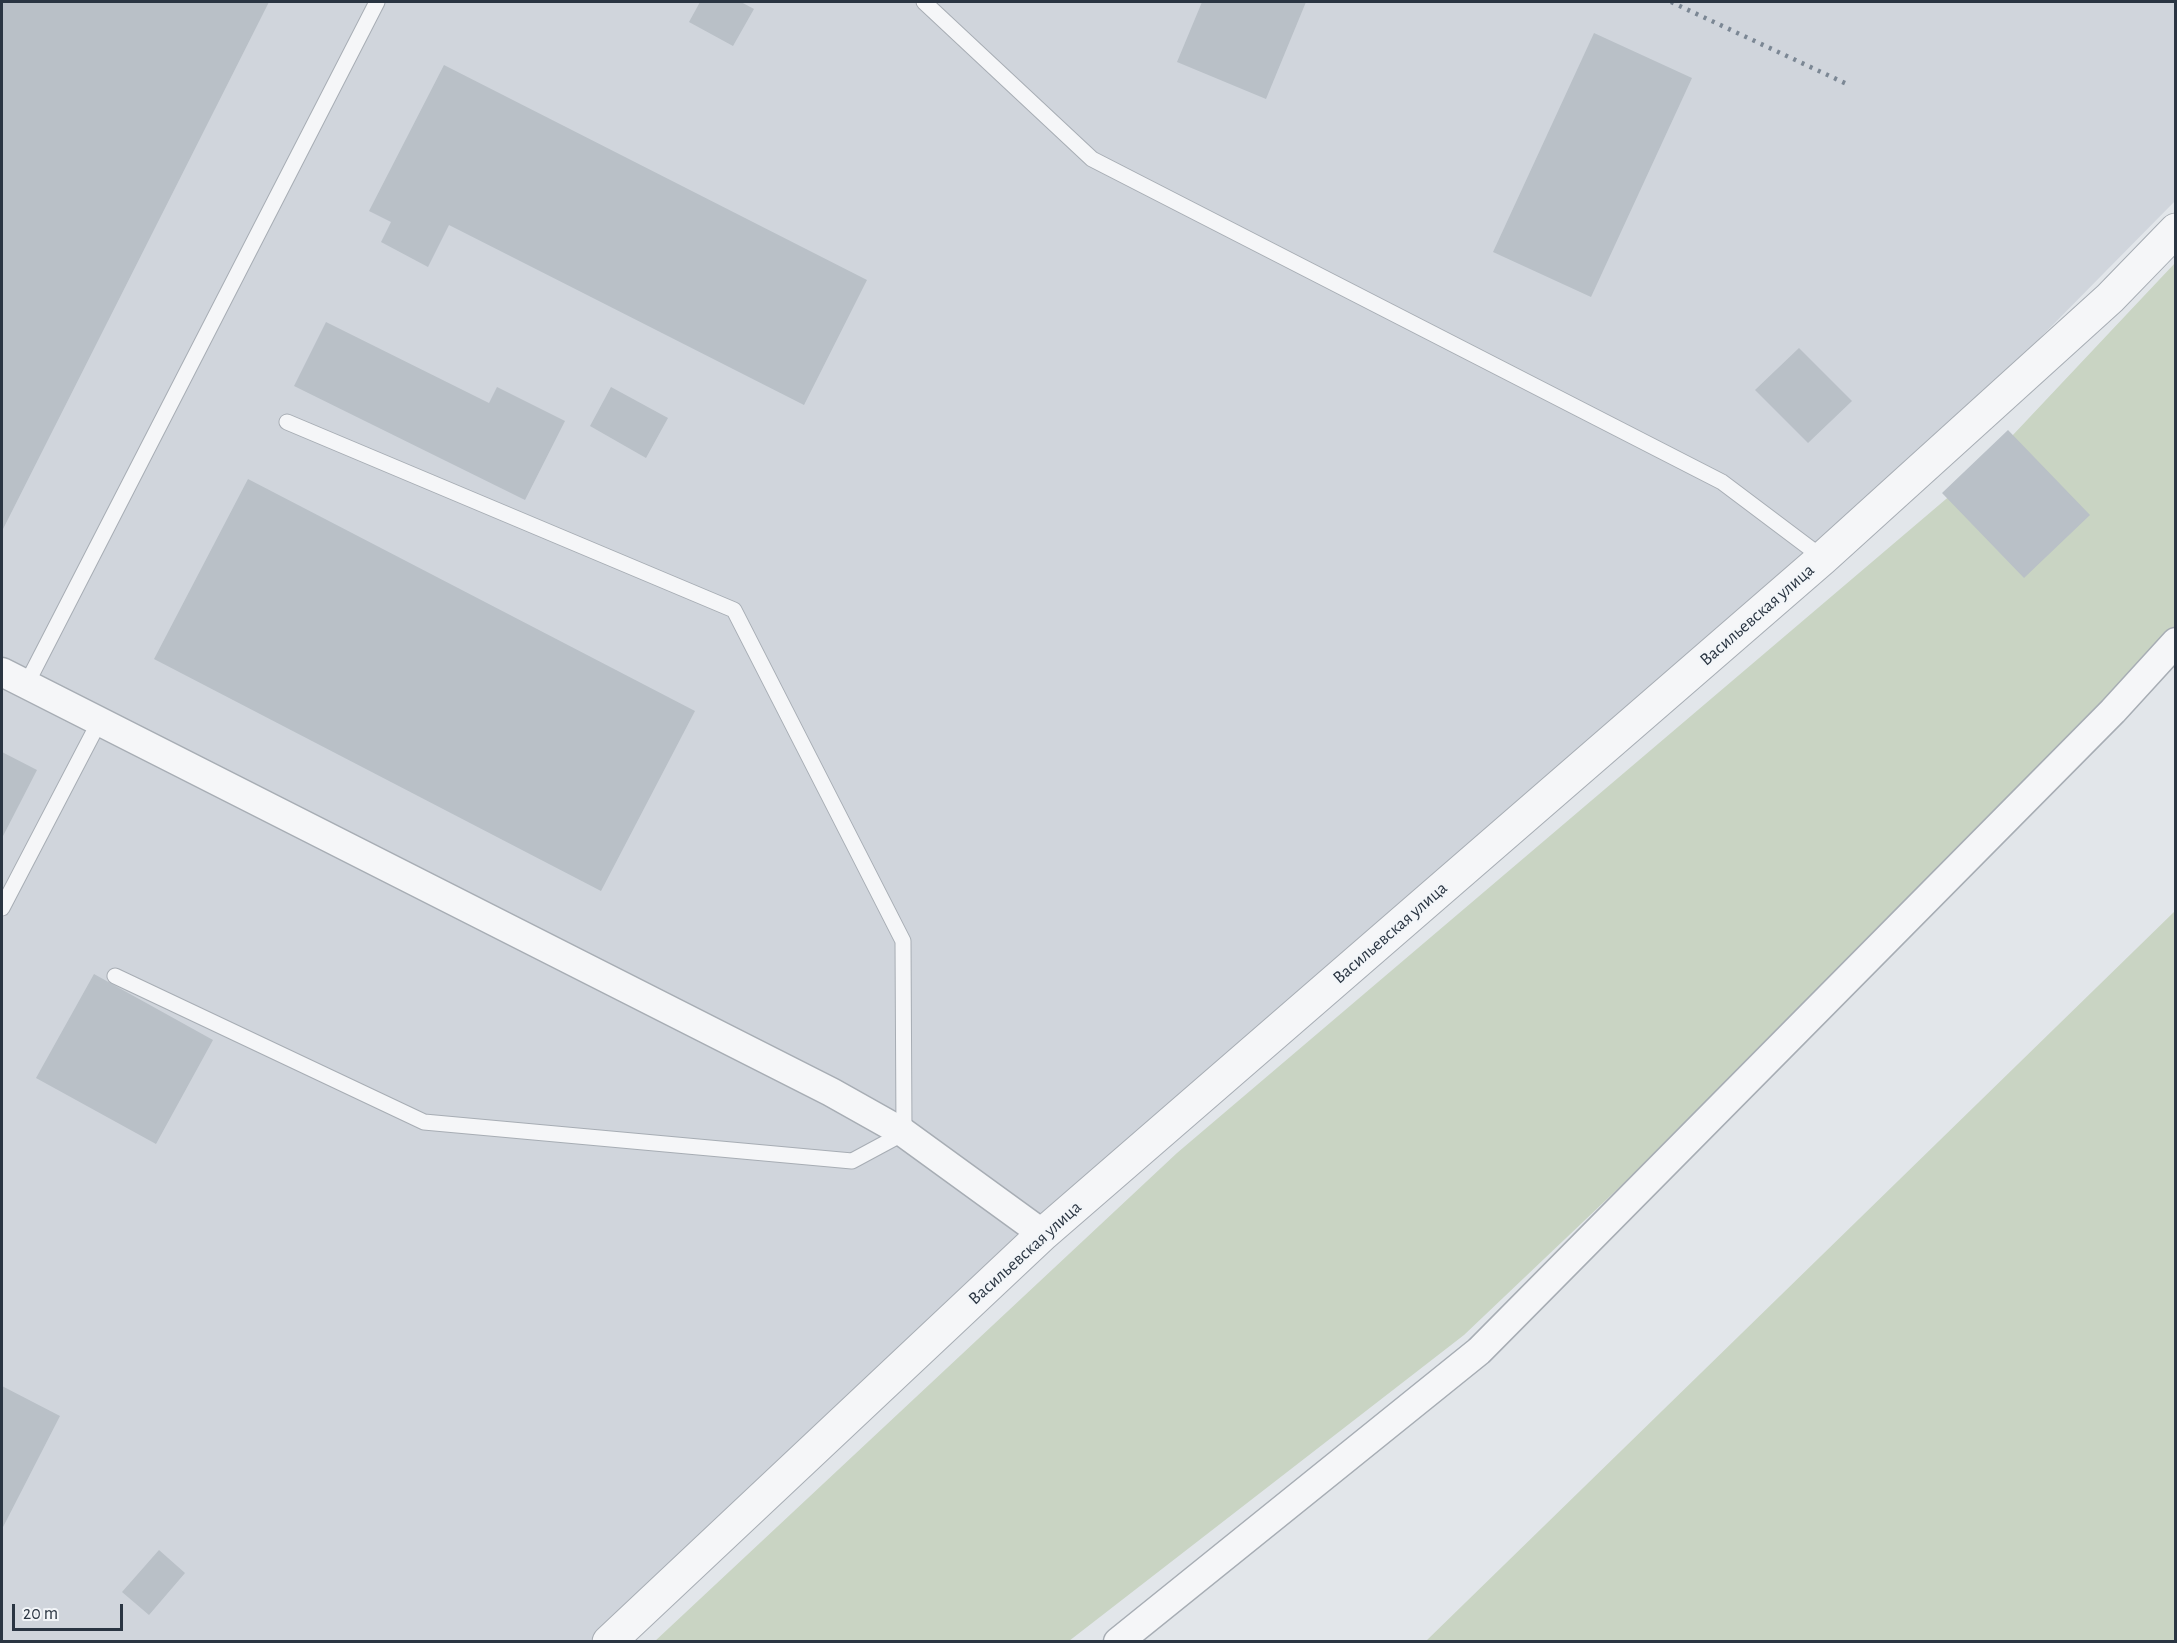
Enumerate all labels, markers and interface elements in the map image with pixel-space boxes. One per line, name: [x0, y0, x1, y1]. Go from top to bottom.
street label: Васильевская улица: [1695, 559, 1819, 671]
street label: Васильевская улица: [1328, 877, 1452, 989]
street label: Васильевская улица: [964, 1197, 1086, 1309]
scale bar: [15, 1592, 126, 1630]
text: 20 m: [23, 1605, 58, 1623]

